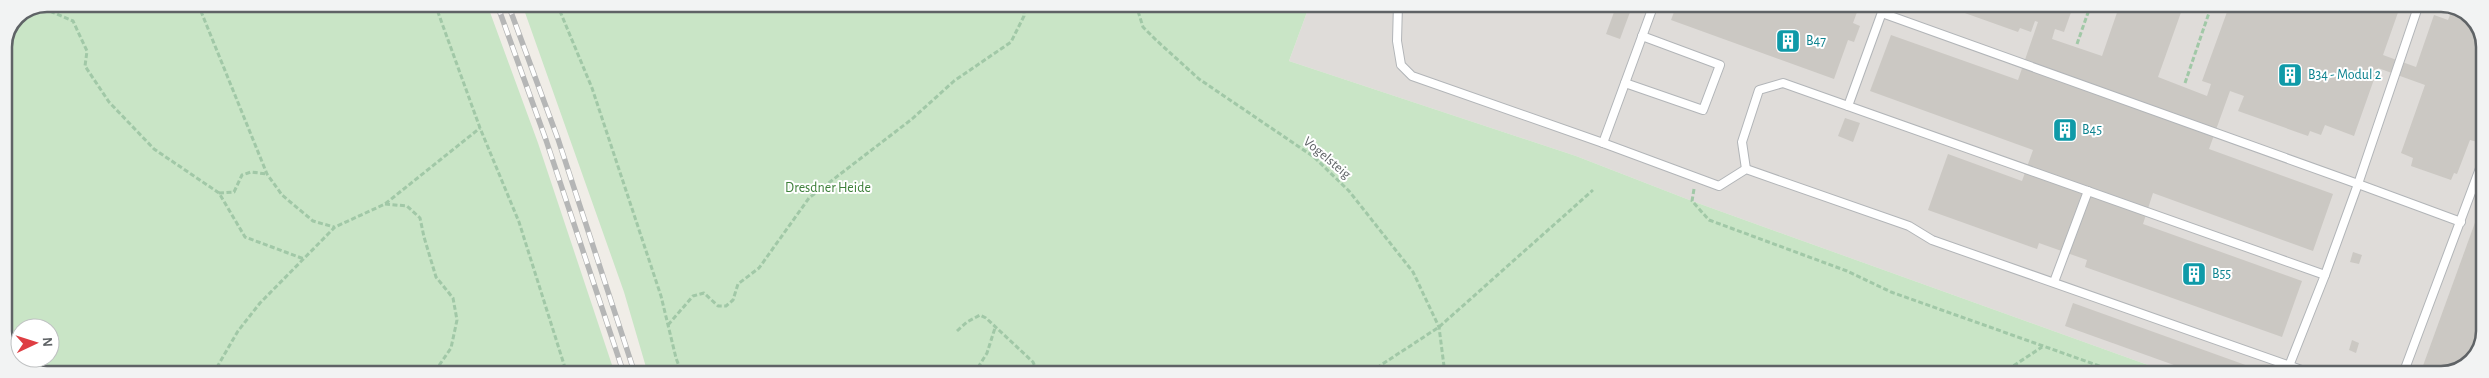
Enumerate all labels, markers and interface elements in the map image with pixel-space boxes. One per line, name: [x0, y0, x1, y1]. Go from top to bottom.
building icon: B47: [1775, 28, 1801, 54]
place label: B47: [1806, 34, 1826, 48]
building icon: B34 - Modul 2: [2277, 62, 2303, 88]
place label: B34 - Modul 2: [2308, 68, 2381, 82]
building icon: B45: [2052, 117, 2078, 143]
place label: B45: [2082, 123, 2102, 137]
street label: Vogelsteig: [1301, 134, 1353, 182]
park label: Dresdner Heide: [785, 181, 871, 195]
building icon: B55: [2181, 261, 2207, 287]
place label: B55: [2212, 267, 2231, 281]
north arrow: [10, 318, 60, 368]
text: N: [40, 337, 54, 348]

